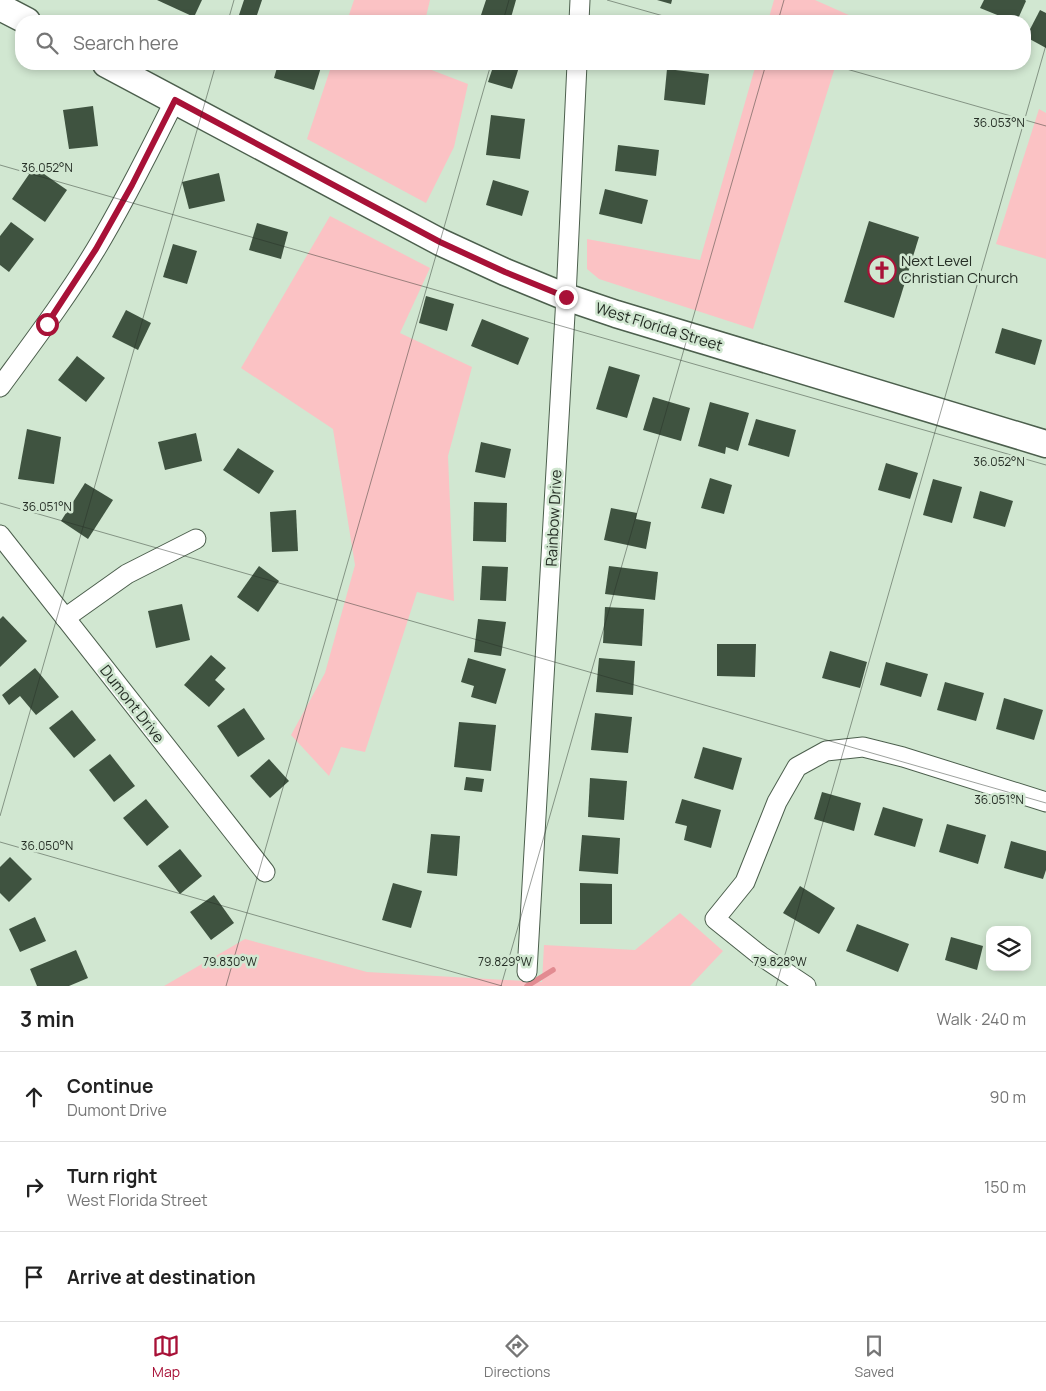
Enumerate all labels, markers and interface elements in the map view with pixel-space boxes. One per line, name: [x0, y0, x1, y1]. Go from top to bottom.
search box: [15, 15, 1031, 70]
icon: search: [33, 29, 61, 57]
text: Search here: [73, 30, 179, 56]
text: 36.053°N: [973, 114, 1025, 131]
text: 36.052°N: [21, 159, 73, 176]
place label: Next Level Christian Church: [901, 250, 1018, 288]
church icon: Next Level Christian Church: [867, 255, 897, 285]
route end: [555, 286, 578, 309]
street label: West Florida Street: [593, 297, 725, 356]
route start: [36, 313, 59, 336]
text: 36.052°N: [973, 453, 1025, 470]
street label: Rainbow Drive: [540, 469, 567, 567]
text: 36.051°N: [22, 498, 72, 515]
street label: Dumont Drive: [95, 660, 170, 747]
text: 36.051°N: [974, 791, 1024, 808]
text: 36.050°N: [21, 837, 73, 854]
map controls: [986, 926, 1031, 971]
button: layers: [986, 926, 1031, 971]
text: 79.830°W: [203, 953, 258, 970]
text: 79.829°W: [478, 953, 533, 970]
text: 79.828°W: [753, 953, 808, 970]
text: 3 min: [20, 1005, 74, 1033]
text: Walk · 240 m: [936, 1008, 1026, 1030]
text: Continue: [67, 1073, 153, 1099]
icon: ahead: [20, 1083, 48, 1111]
text: 90 m: [990, 1086, 1026, 1108]
text: Dumont Drive: [67, 1099, 167, 1121]
text: Turn right: [67, 1163, 157, 1189]
icon: right: [20, 1173, 48, 1201]
text: 150 m: [984, 1176, 1026, 1198]
text: West Florida Street: [67, 1189, 208, 1211]
icon: arrive: [20, 1263, 48, 1291]
text: Arrive at destination: [67, 1264, 256, 1290]
tab: Map: [152, 1332, 180, 1381]
tab: Directions: [484, 1332, 550, 1381]
tab: Saved: [855, 1332, 894, 1381]

